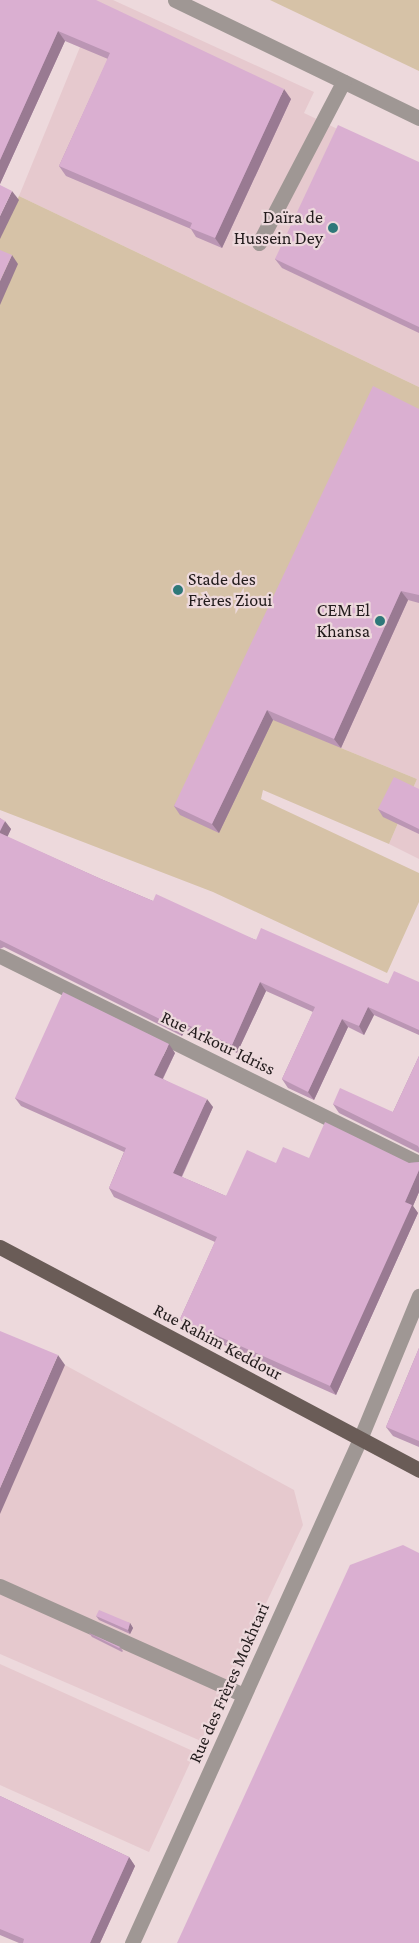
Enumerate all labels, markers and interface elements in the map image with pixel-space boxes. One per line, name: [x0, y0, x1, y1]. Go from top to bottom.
place label: Daïra de Hussein Dey: [234, 207, 323, 250]
marker: Daïra de Hussein Dey: [327, 222, 339, 234]
place label: Stade des Frères Zioui: [188, 569, 272, 612]
marker: Stade des Frères Zioui: [172, 584, 184, 596]
place label: CEM El Khansa: [317, 600, 370, 642]
marker: CEM El Khansa: [374, 615, 386, 627]
street label: Rue Arkour Idriss: [158, 1006, 278, 1080]
street label: Rue Rahim Keddour: [150, 1299, 286, 1385]
street label: Rue des Frères Mokhtari: [184, 1600, 274, 1766]

